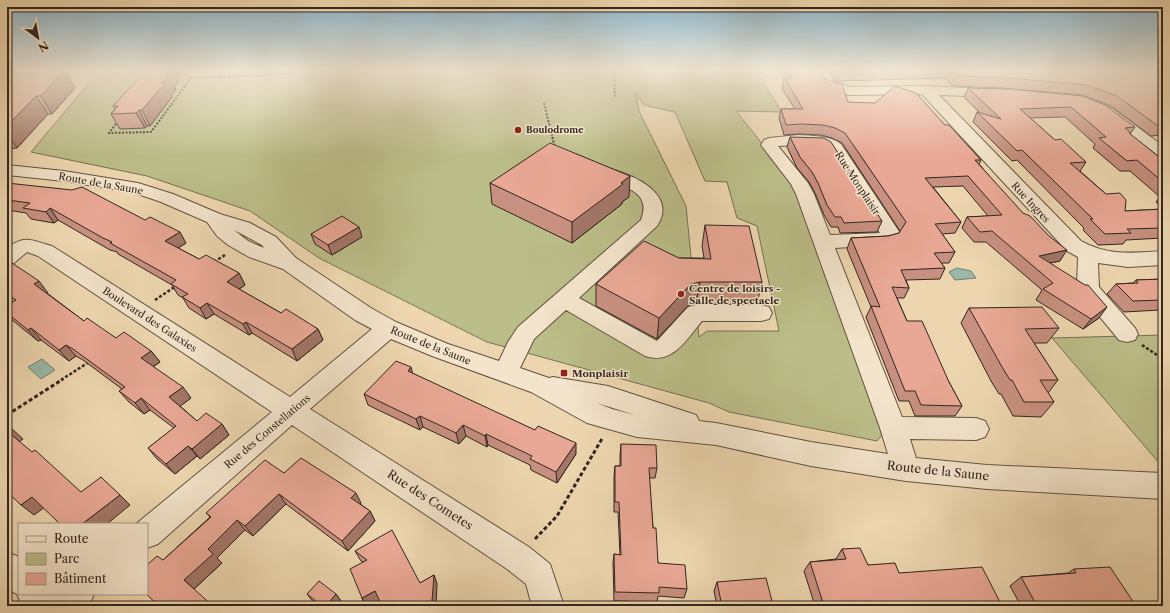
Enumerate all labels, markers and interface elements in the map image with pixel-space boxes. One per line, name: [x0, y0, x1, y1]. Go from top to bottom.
north arrow: [18, 18, 58, 58]
text: N: [35, 38, 51, 55]
place label: Boulodrome: [526, 124, 584, 135]
marker: Boulodrome: [513, 125, 523, 135]
street label: Rue Monplaisir: [832, 149, 883, 218]
street label: Route de la Saune: [58, 170, 145, 197]
street label: Rue Ingres: [1008, 179, 1053, 225]
place label: Centre de loisirs - Salle de spectacle: [689, 282, 780, 307]
street label: Boulevard des Galaxies: [100, 284, 199, 355]
marker: Centre de loisirs - Salle de spectacle: [676, 289, 686, 299]
street label: Route de la Saune: [389, 323, 473, 368]
place label: Monplaisir: [572, 367, 628, 380]
marker: Monplaisir: [559, 368, 569, 378]
street label: Rue des Constellations: [222, 392, 313, 471]
street label: Route de la Saune: [886, 458, 990, 483]
street label: Rue des Cometes: [385, 466, 476, 533]
legend: [18, 523, 148, 595]
text: Route: [54, 531, 89, 546]
text: Parc: [54, 551, 79, 566]
text: Bâtiment: [54, 571, 107, 586]

